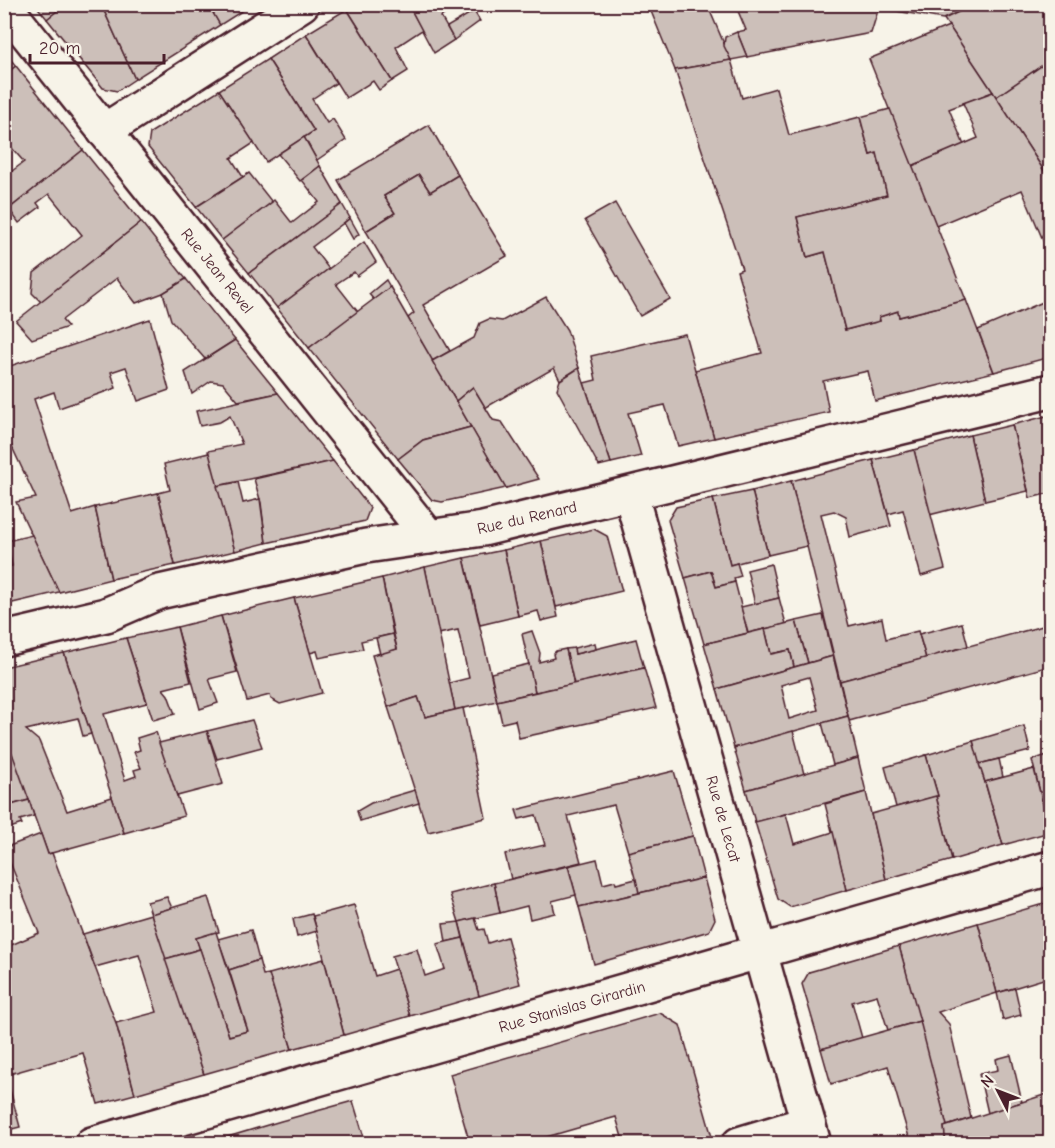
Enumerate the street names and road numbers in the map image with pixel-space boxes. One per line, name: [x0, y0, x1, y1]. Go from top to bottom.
street label: Rue Jean Revel: [177, 225, 257, 317]
street label: Rue du Renard: [475, 498, 579, 538]
street label: Rue de Lecat: [702, 774, 744, 865]
street label: Rue Stanislas Girardin: [497, 977, 647, 1037]

